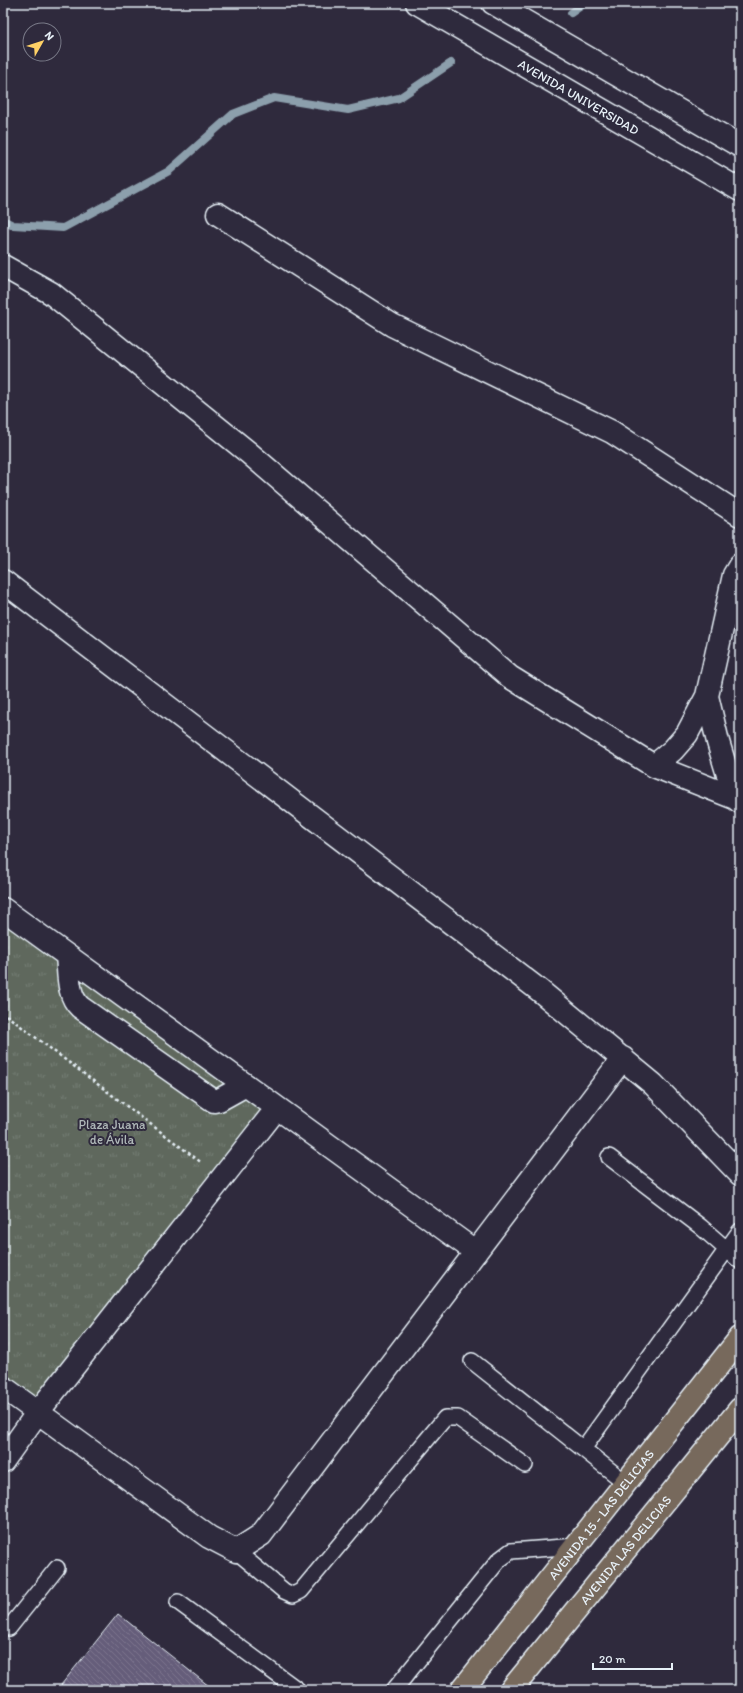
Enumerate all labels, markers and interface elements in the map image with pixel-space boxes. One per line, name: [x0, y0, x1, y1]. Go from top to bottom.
north arrow: [22, 22, 62, 62]
text: N: [42, 29, 57, 43]
street label: AVENIDA UNIVERSIDAD: [516, 56, 642, 138]
park label: Plaza Juana de Ávila: [79, 1117, 146, 1147]
street label: AVENIDA 15 - LAS DELICIAS: [545, 1446, 657, 1582]
street label: AVENIDA LAS DELICIAS: [577, 1492, 674, 1607]
scale bar: [593, 1645, 672, 1671]
text: 20 m: [599, 1652, 626, 1666]

